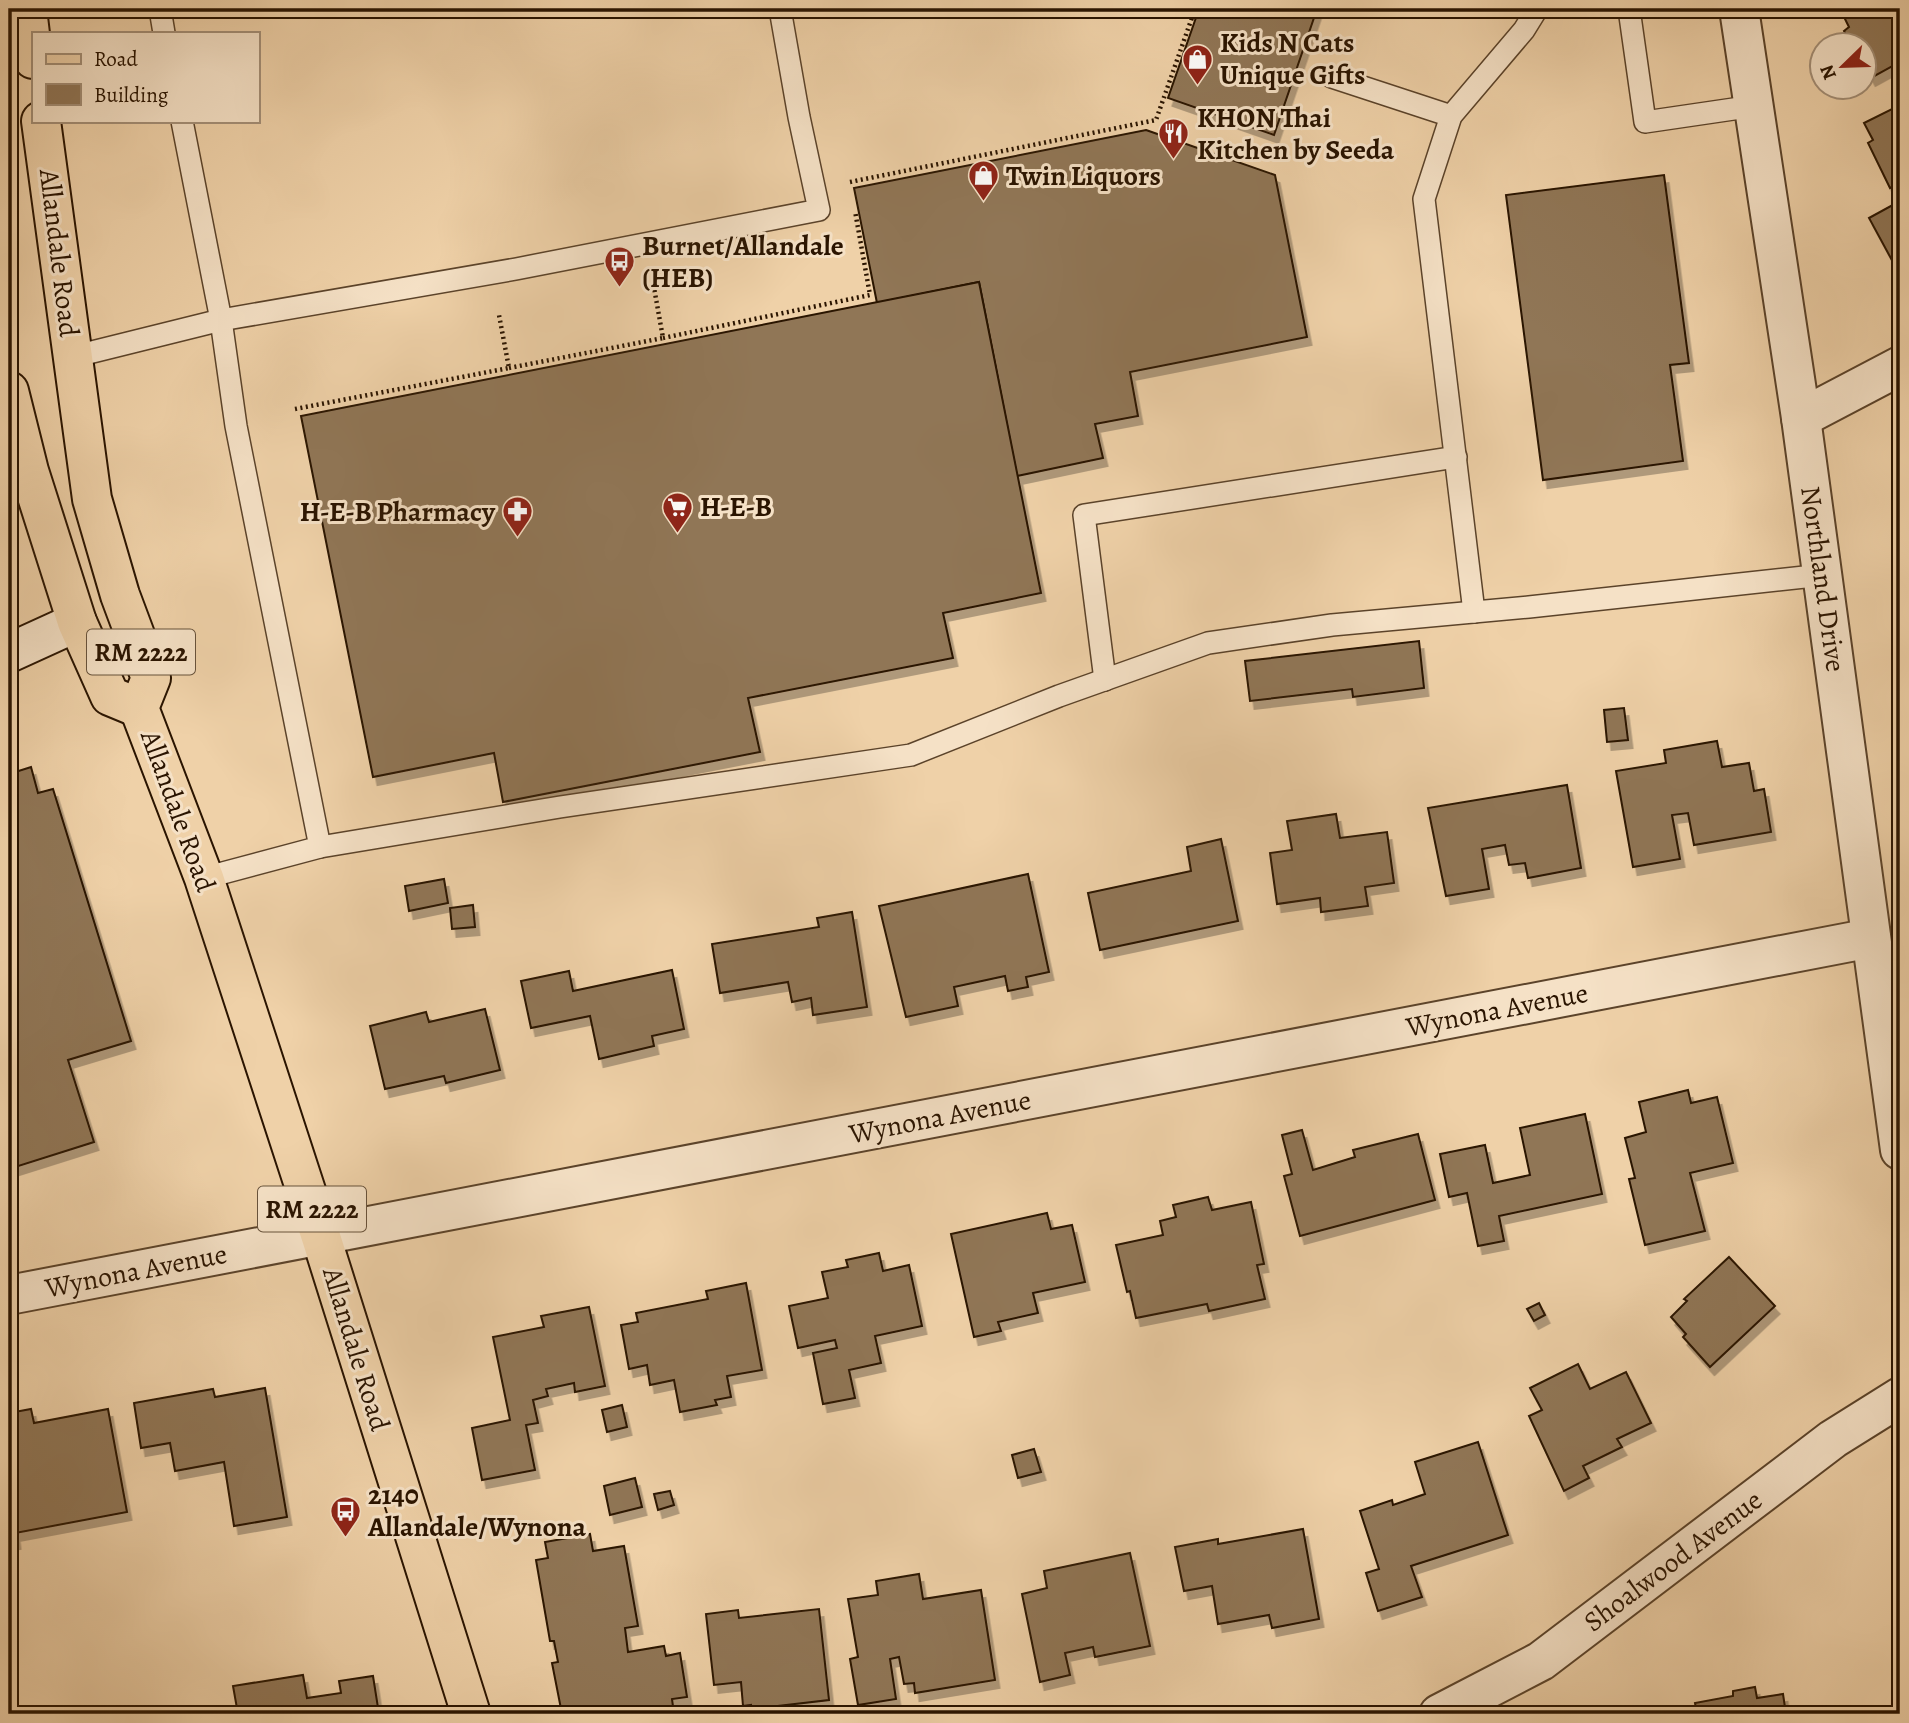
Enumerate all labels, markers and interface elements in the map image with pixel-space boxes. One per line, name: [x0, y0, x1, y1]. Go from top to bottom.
place label: Kids N Cats Unique Gifts: [1220, 24, 1366, 94]
legend: [32, 32, 259, 122]
north arrow: [1808, 32, 1878, 102]
shop icon: Kids N Cats Unique Gifts: [1180, 42, 1214, 86]
text: Road: [94, 45, 138, 73]
text: N: [1814, 61, 1843, 84]
text: Building: [94, 81, 169, 109]
place label: KHON Thai Kitchen by Seeda: [1197, 99, 1395, 169]
restaurant icon: KHON Thai Kitchen by Seeda: [1157, 117, 1191, 161]
place label: Twin Liquors: [1006, 157, 1161, 195]
shop icon: Twin Liquors: [966, 159, 1000, 203]
street label: Allandale Road: [30, 166, 88, 340]
place label: Burnet/Allandale (HEB): [642, 227, 844, 297]
bus stop icon: Burnet/Allandale (HEB): [602, 245, 636, 289]
street label: Northland Drive: [1791, 484, 1855, 674]
place label: H-E-B: [700, 488, 772, 526]
supermarket icon: H-E-B: [660, 490, 694, 534]
place label: H-E-B Pharmacy: [300, 493, 496, 531]
pharmacy icon: H-E-B Pharmacy: [501, 495, 535, 539]
road number: RM 2222: [87, 630, 195, 674]
street label: Allandale Road: [131, 724, 225, 898]
street label: Wynona Avenue: [1402, 974, 1591, 1046]
street label: Wynona Avenue: [845, 1081, 1034, 1153]
road number: RM 2222: [258, 1186, 366, 1232]
street label: Wynona Avenue: [41, 1235, 230, 1307]
street label: Allandale Road: [313, 1262, 399, 1436]
place label: 2140 Allandale/Wynona: [367, 1476, 587, 1546]
street label: Shoalwood Avenue: [1576, 1481, 1770, 1641]
bus stop icon: 2140 Allandale/Wynona: [328, 1494, 362, 1538]

